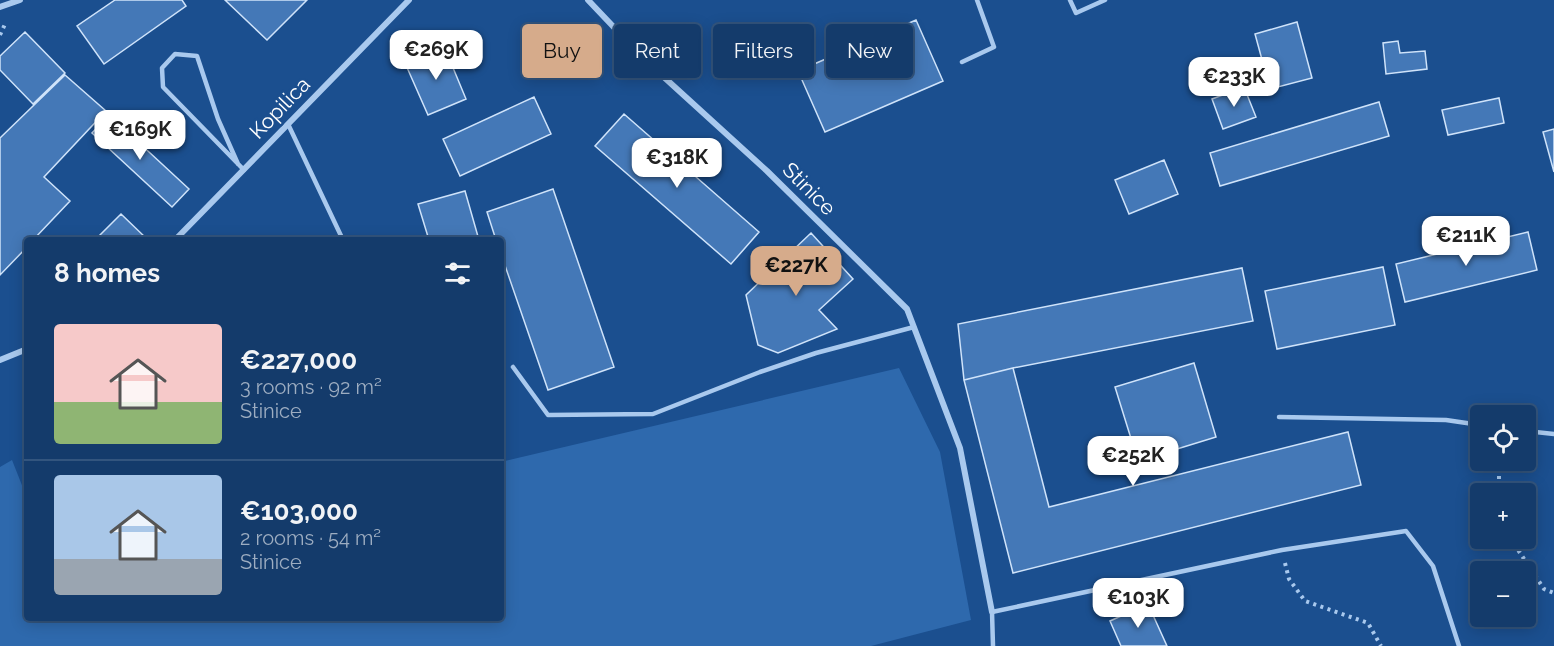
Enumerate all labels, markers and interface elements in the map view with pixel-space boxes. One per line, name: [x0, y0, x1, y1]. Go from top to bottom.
chip: Buy: [522, 24, 602, 78]
chip: Rent: [614, 24, 701, 78]
chip: Filters: [713, 24, 814, 78]
chip: New: [826, 24, 913, 78]
pin: €269K: [394, 30, 478, 81]
text: €269K: [404, 37, 468, 61]
pin: €233K: [1192, 57, 1276, 108]
text: €233K: [1203, 64, 1265, 88]
street label: Kopilica: [244, 72, 315, 144]
pin: €169K: [98, 110, 182, 161]
text: €169K: [108, 117, 172, 141]
pin: €318K: [635, 138, 719, 189]
text: €318K: [646, 145, 708, 169]
street label: Stinice: [778, 157, 841, 220]
pin: €211K: [1424, 216, 1508, 267]
text: €211K: [1436, 223, 1496, 247]
pin: €227K: [754, 246, 838, 297]
text: €227K: [764, 253, 828, 277]
icon: filters: [441, 257, 474, 290]
text: 8 homes: [54, 258, 160, 288]
text: €227,000: [240, 345, 357, 375]
icon: home: [102, 348, 174, 420]
text: 3 rooms · 92 m²: [240, 375, 382, 399]
text: Stinice: [240, 399, 302, 423]
map controls: [1470, 405, 1536, 627]
button: locate: [1470, 405, 1536, 471]
pin: €252K: [1091, 436, 1175, 487]
text: €252K: [1102, 443, 1164, 467]
button: +: [1470, 483, 1536, 549]
text: €103,000: [240, 496, 358, 526]
icon: home: [102, 499, 174, 571]
text: 2 rooms · 54 m²: [240, 526, 381, 550]
text: Stinice: [240, 550, 302, 574]
button: −: [1470, 561, 1536, 627]
pin: €103K: [1096, 578, 1180, 629]
text: €103K: [1107, 585, 1169, 609]

